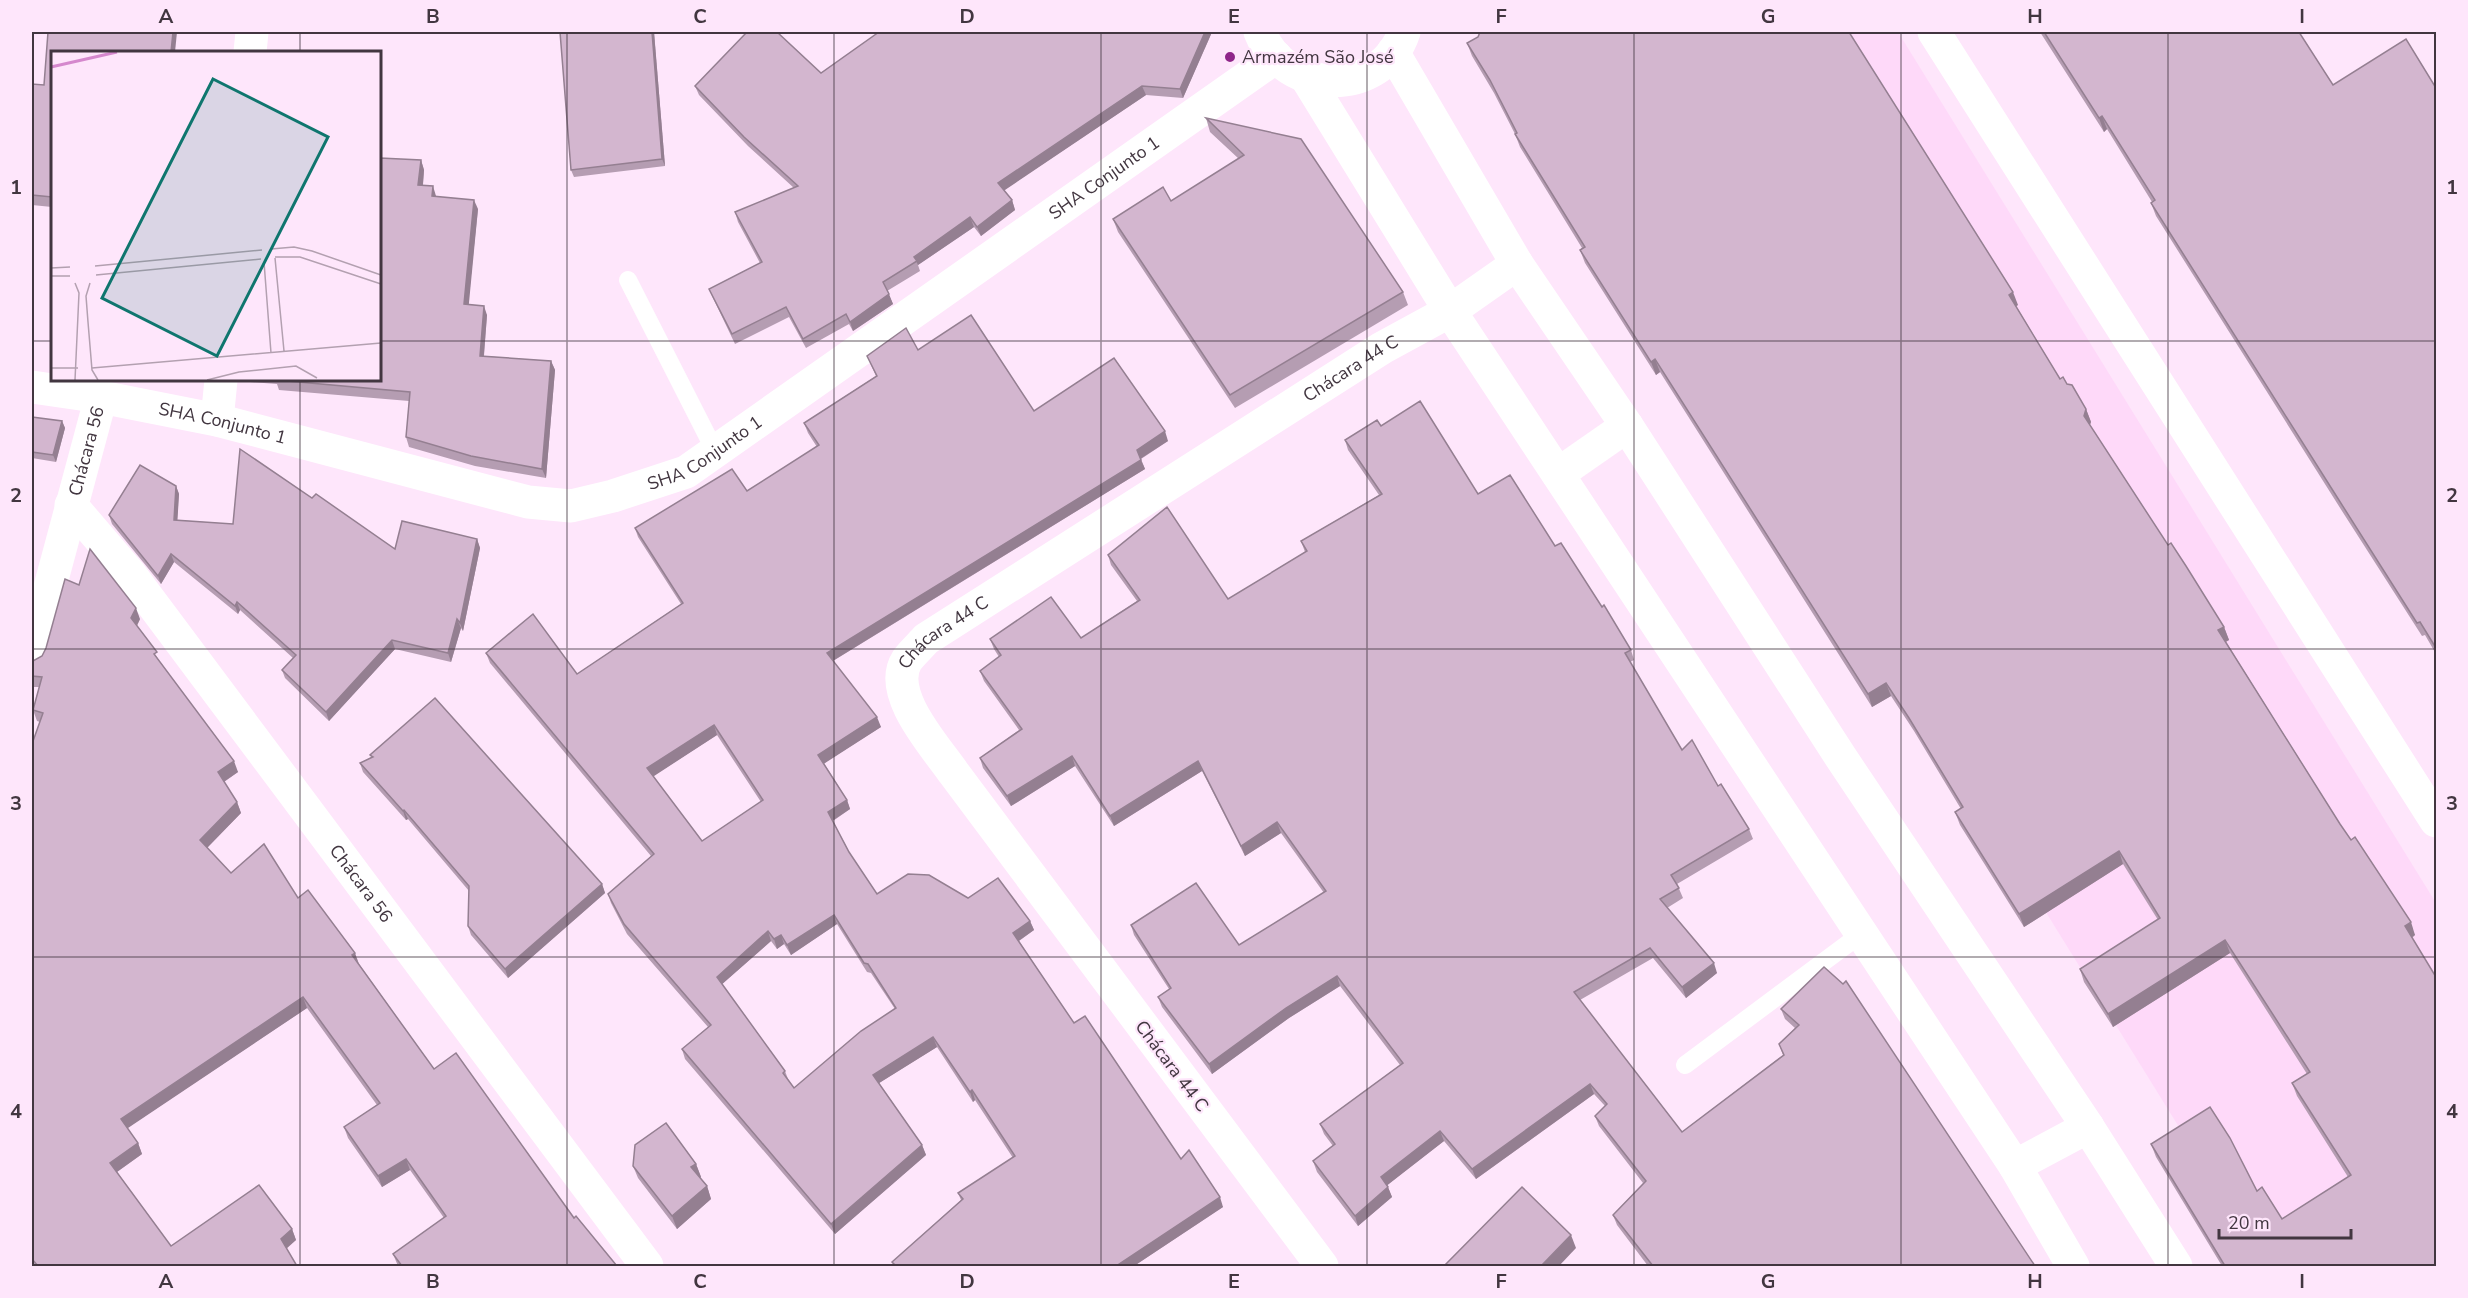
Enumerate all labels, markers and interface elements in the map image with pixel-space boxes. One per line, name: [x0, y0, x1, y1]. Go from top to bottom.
text: A: [159, 3, 174, 30]
text: B: [426, 3, 440, 30]
text: C: [693, 3, 707, 30]
text: D: [959, 3, 975, 30]
text: E: [1228, 3, 1240, 30]
text: F: [1495, 3, 1507, 30]
text: G: [1761, 3, 1775, 30]
text: H: [2027, 3, 2043, 30]
text: I: [2299, 3, 2305, 30]
place label: Armazém São José: [1242, 45, 1394, 69]
marker: Armazém São José: [1223, 50, 1237, 64]
inset map: [51, 51, 381, 381]
street label: SHA Conjunto 1: [1044, 131, 1164, 225]
text: 1: [10, 174, 22, 201]
text: 1: [2446, 174, 2458, 201]
street label: Chácara 44 C: [1298, 329, 1403, 407]
street label: SHA Conjunto 1: [157, 397, 289, 450]
street label: Chácara 56: [63, 404, 110, 499]
street label: SHA Conjunto 1: [644, 410, 767, 496]
text: 2: [10, 482, 22, 509]
text: 2: [2446, 482, 2458, 509]
street label: Chácara 44 C: [892, 590, 993, 673]
text: 3: [10, 790, 22, 817]
text: 3: [2446, 790, 2458, 817]
street label: Chácara 56: [324, 839, 398, 927]
street label: Chácara 44 C: [1130, 1015, 1214, 1117]
text: 4: [10, 1098, 22, 1125]
text: 4: [2446, 1098, 2458, 1125]
scale bar: [2219, 1202, 2351, 1240]
text: 20 m: [2228, 1211, 2270, 1235]
text: A: [159, 1268, 174, 1295]
text: B: [426, 1268, 440, 1295]
text: C: [693, 1268, 707, 1295]
text: D: [959, 1268, 975, 1295]
text: E: [1228, 1268, 1240, 1295]
text: F: [1495, 1268, 1507, 1295]
text: G: [1761, 1268, 1775, 1295]
text: H: [2027, 1268, 2043, 1295]
text: I: [2299, 1268, 2305, 1295]

